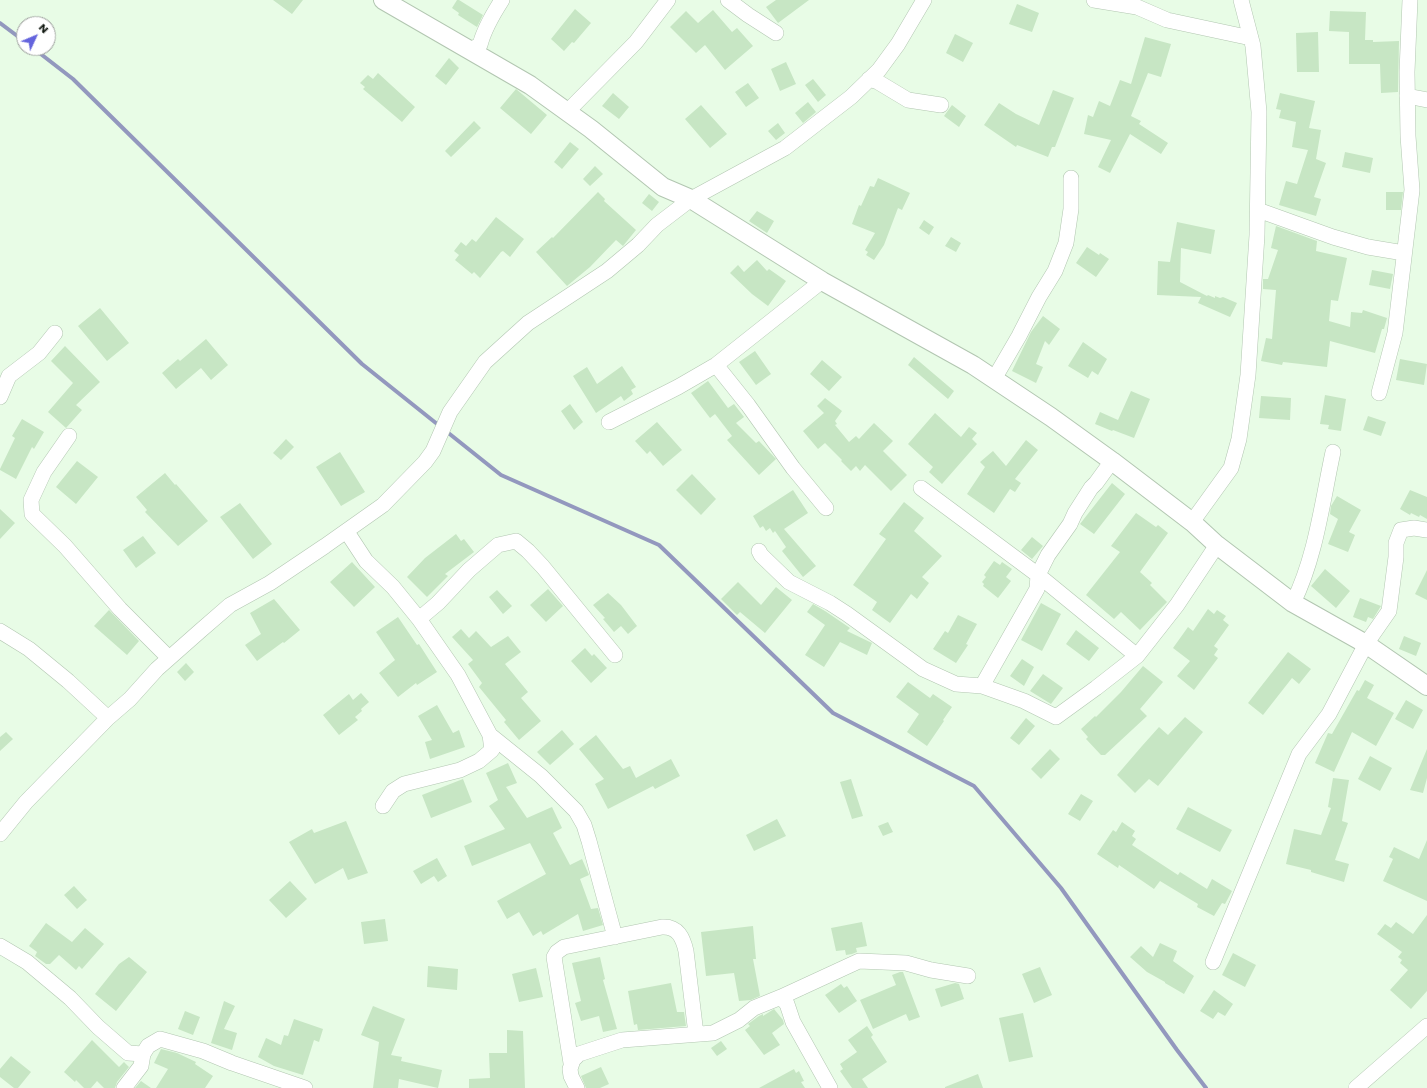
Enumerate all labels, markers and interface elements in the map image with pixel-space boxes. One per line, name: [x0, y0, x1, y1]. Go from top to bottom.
north arrow: [16, 16, 56, 56]
text: N: [35, 20, 53, 37]

